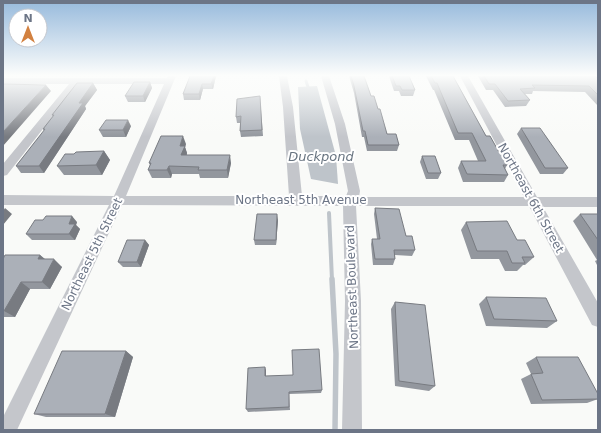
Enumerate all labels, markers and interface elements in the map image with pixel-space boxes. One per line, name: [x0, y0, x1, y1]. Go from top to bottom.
north arrow: [8, 8, 48, 48]
text: N: [23, 12, 33, 25]
street label: Northeast 6th Street: [495, 141, 567, 256]
water label: Duckpond: [288, 149, 355, 164]
street label: Northeast 5th Avenue: [235, 193, 367, 207]
street label: Northeast 5th Street: [59, 195, 125, 312]
street label: Northeast Boulevard: [343, 225, 361, 349]

